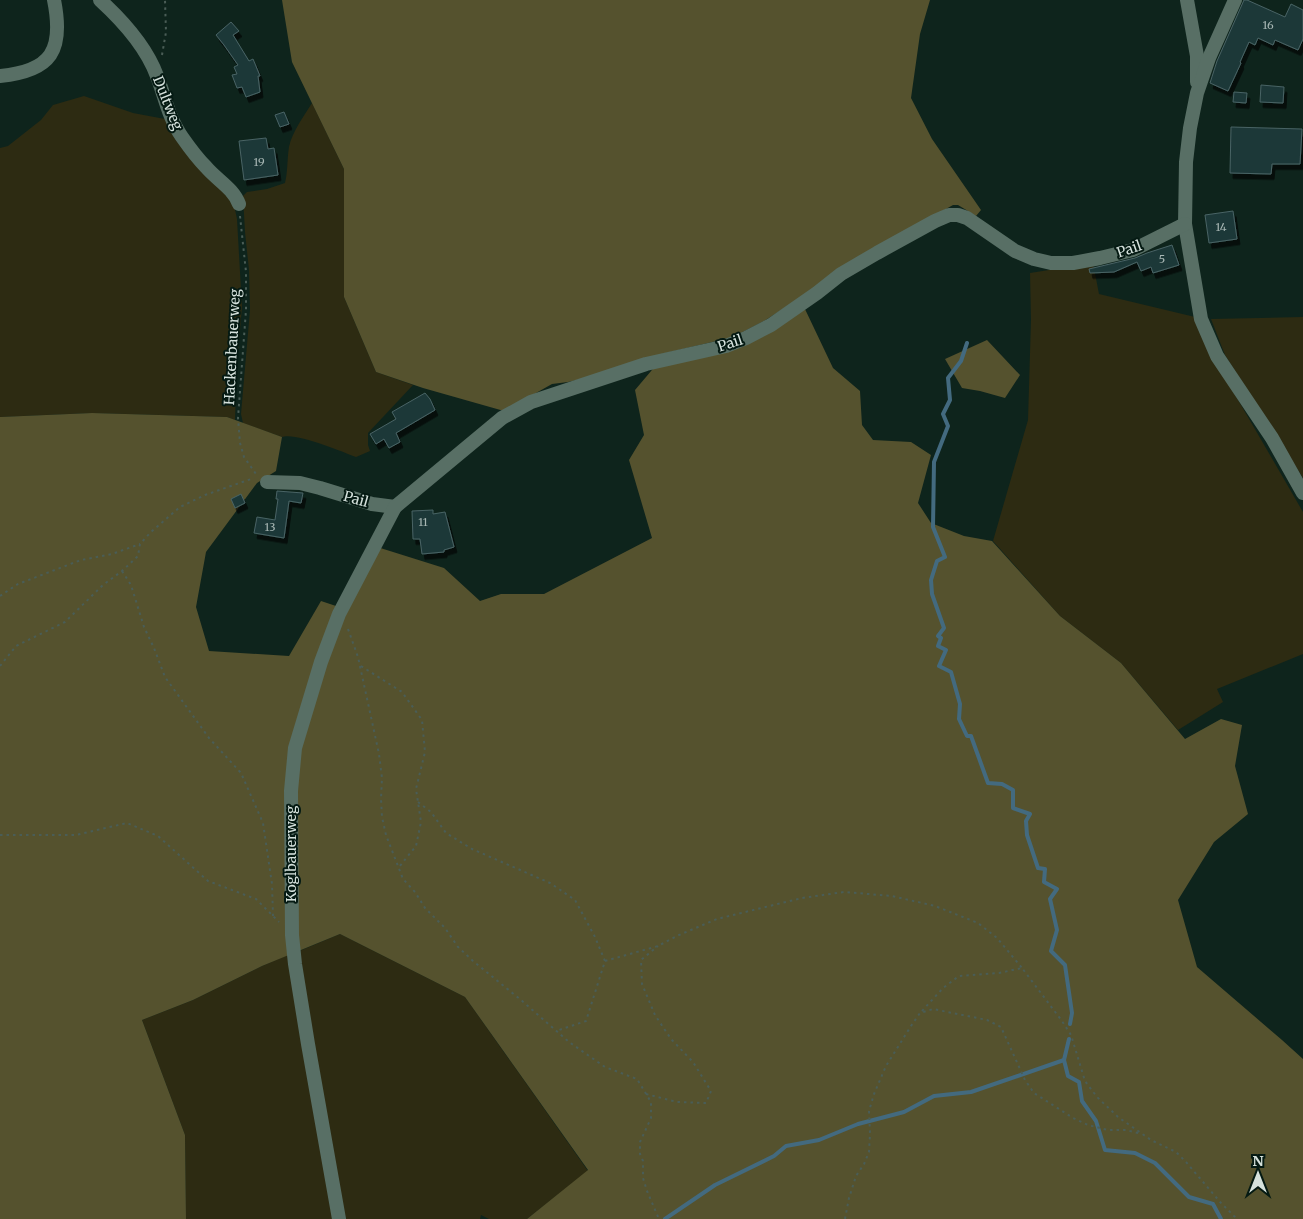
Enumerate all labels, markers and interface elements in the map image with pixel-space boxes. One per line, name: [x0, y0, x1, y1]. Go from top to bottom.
house number: 16: [1262, 18, 1274, 32]
street label: Dultweg: [149, 73, 187, 133]
house number: 19: [253, 155, 265, 169]
house number: 14: [1215, 220, 1227, 234]
street label: Pail: [1114, 236, 1144, 262]
house number: 5: [1159, 252, 1165, 266]
street label: Hackenbauerweg: [220, 288, 244, 406]
street label: Pail: [715, 330, 745, 355]
street label: Pail: [341, 487, 371, 511]
house number: 11: [418, 515, 428, 529]
house number: 13: [265, 520, 275, 534]
street label: Koglbauerweg: [282, 805, 300, 902]
north arrow: [1233, 1149, 1283, 1199]
text: N: [1252, 1152, 1264, 1170]

